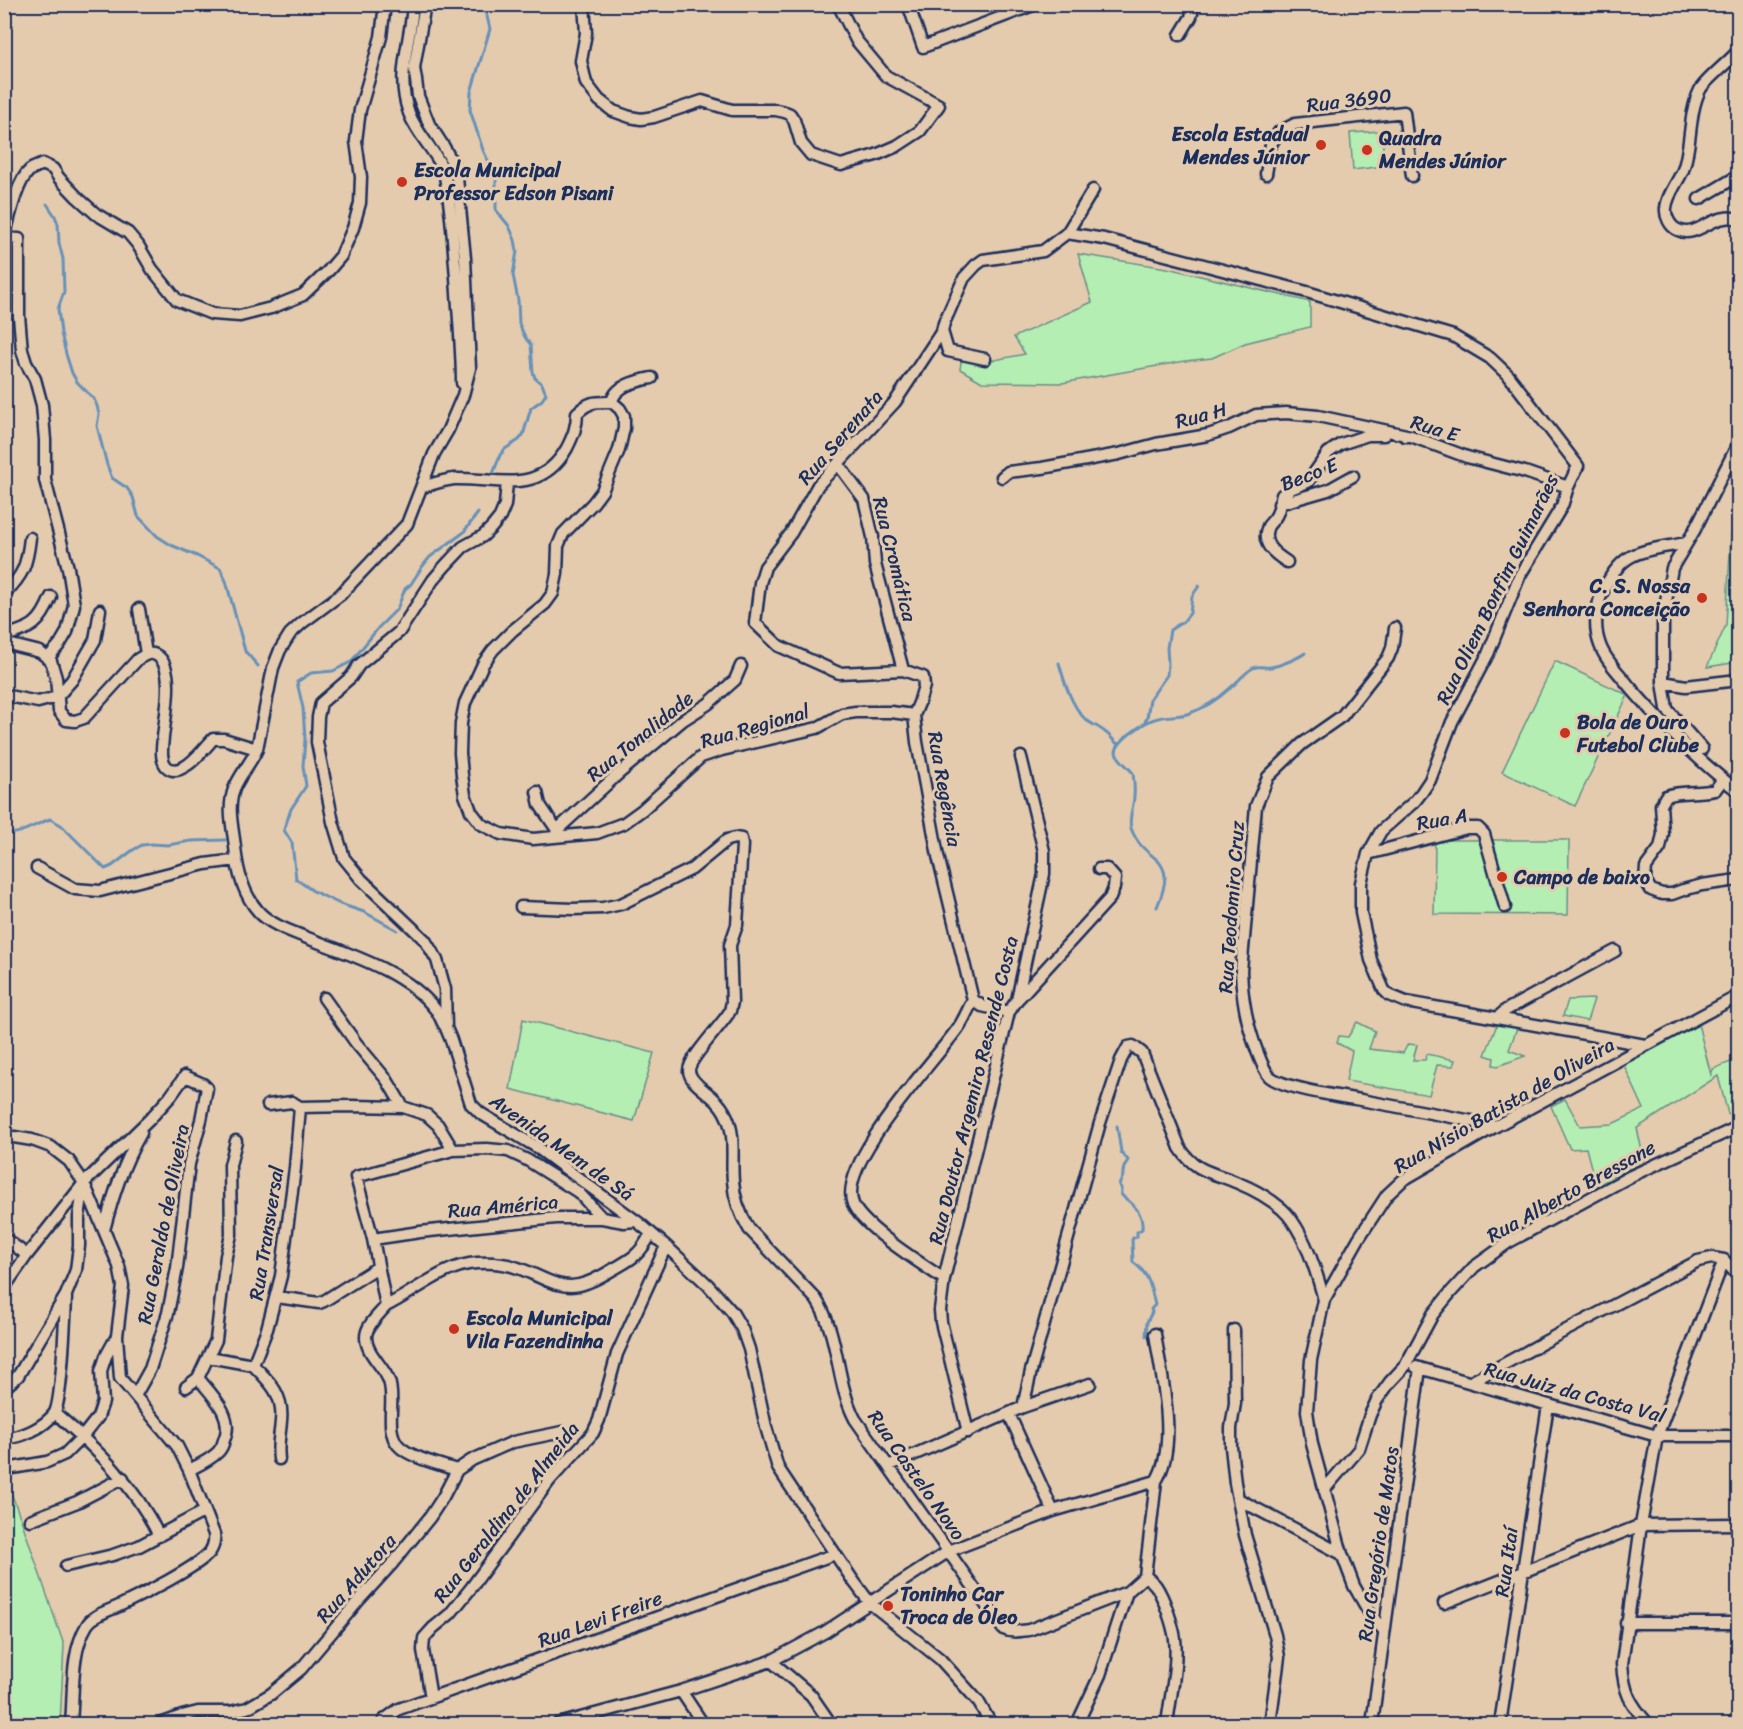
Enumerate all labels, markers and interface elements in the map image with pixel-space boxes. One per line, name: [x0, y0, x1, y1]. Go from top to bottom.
street label: Rua 3690: [1305, 78, 1394, 123]
place label: Escola Estadual Mendes Júnior: [1172, 117, 1311, 175]
place label: Quadra Mendes Júnior: [1378, 121, 1507, 179]
marker: Escola Estadual Mendes Júnior: [1314, 138, 1328, 152]
marker: Quadra Mendes Júnior: [1360, 143, 1374, 157]
place label: Escola Municipal Professor Edson Pisani: [414, 153, 615, 211]
marker: Escola Municipal Professor Edson Pisani: [395, 175, 409, 189]
street label: Rua Serenata: [789, 381, 892, 493]
street label: Rua H: [1171, 392, 1231, 439]
street label: Rua E: [1406, 405, 1465, 453]
street label: Beco E: [1275, 447, 1345, 501]
street label: Rua Oliem Bonfim Guimarães: [1426, 467, 1569, 711]
street label: Rua Cromática: [862, 493, 927, 626]
place label: C. S. Nossa Senhora Conceição: [1522, 569, 1691, 627]
marker: C. S. Nossa Senhora Conceição: [1695, 591, 1709, 605]
street label: Rua Tonalidade: [579, 682, 702, 791]
street label: Rua Regional: [696, 694, 814, 759]
place label: Bola de Ouro Futebol Clube: [1576, 705, 1700, 763]
marker: Bola de Ouro Futebol Clube: [1558, 726, 1572, 740]
street label: Rua Regência: [917, 729, 972, 850]
street label: Rua A: [1414, 798, 1470, 841]
street label: Rua Teodomiro Cruz: [1208, 819, 1255, 994]
place label: Campo de baixo: [1513, 860, 1650, 895]
marker: Campo de baixo: [1495, 870, 1509, 884]
street label: Rua Doutor Argemiro Resende Costa: [918, 932, 1029, 1248]
street label: Rua Nísio Batista de Oliveira: [1387, 1028, 1622, 1183]
street label: Avenida Mem de Sá: [481, 1084, 642, 1211]
street label: Rua Geraldo de Oliveira: [127, 1121, 200, 1327]
street label: Rua Alberto Bressane: [1480, 1130, 1662, 1253]
street label: Rua Transversal: [239, 1162, 295, 1303]
street label: Rua América: [446, 1184, 560, 1229]
place label: Escola Municipal Vila Fazendinha: [466, 1301, 614, 1359]
marker: Escola Municipal Vila Fazendinha: [447, 1322, 461, 1336]
street label: Rua Juiz da Costa Val: [1480, 1351, 1671, 1434]
street label: Rua Castelo Novo: [858, 1403, 975, 1548]
street label: Rua Geraldina de Almeida: [424, 1414, 589, 1611]
street label: Rua Gregório de Matos: [1347, 1444, 1410, 1644]
street label: Rua Itaí: [1484, 1522, 1529, 1599]
street label: Rua Adutora: [307, 1525, 406, 1631]
place label: Toninho Car Troca de Óleo: [900, 1577, 1018, 1635]
street label: Rua Levi Freire: [533, 1581, 667, 1658]
marker: Toninho Car Troca de Óleo: [881, 1599, 895, 1613]

